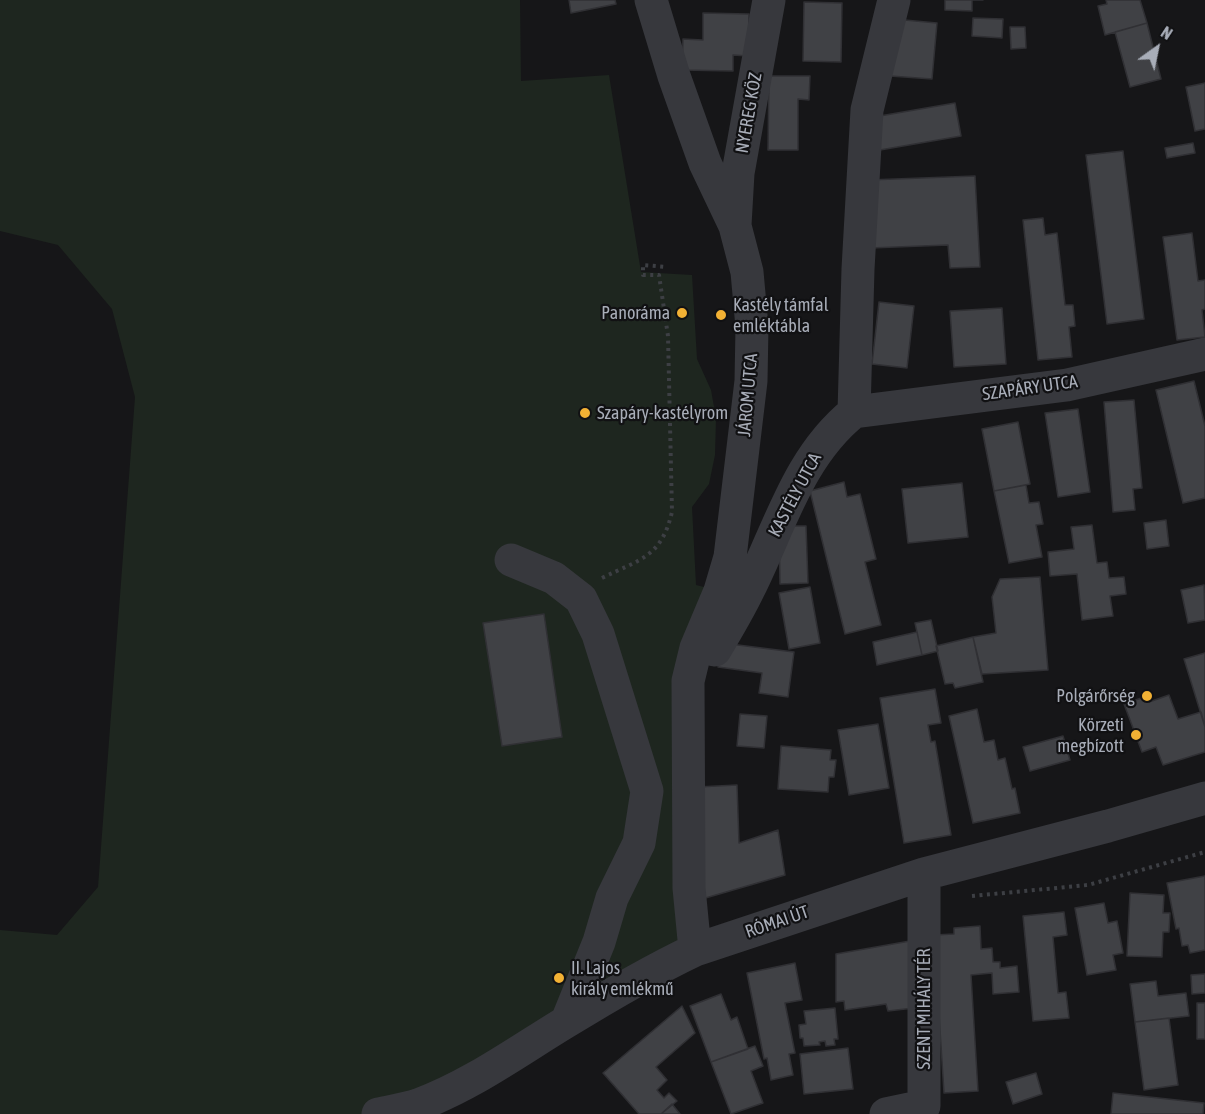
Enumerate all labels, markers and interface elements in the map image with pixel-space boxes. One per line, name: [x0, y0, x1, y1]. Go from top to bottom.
north arrow: [1127, 18, 1187, 78]
text: N: [1158, 23, 1176, 43]
street label: NYEREG KÖZ: [731, 71, 767, 155]
place label: Kastély támfal emléktábla: [733, 294, 828, 336]
place label: Panoráma: [601, 302, 670, 324]
marker: Panoráma: [675, 306, 689, 320]
marker: Kastély támfal emléktábla: [714, 308, 728, 322]
street label: JÁROM UTCA: [734, 352, 762, 438]
street label: SZAPÁRY UTCA: [981, 371, 1079, 405]
place label: Szapáry-kastélyrom: [597, 402, 728, 424]
marker: Szapáry-kastélyrom: [578, 406, 592, 420]
street label: KASTÉLY UTCA: [764, 449, 826, 541]
place label: Polgárőrség: [1056, 685, 1135, 707]
marker: Polgárőrség: [1140, 689, 1154, 703]
place label: Körzeti megbízott: [1057, 714, 1124, 756]
marker: Körzeti megbízott: [1129, 728, 1143, 742]
street label: RÓMAI ÚT: [742, 901, 812, 943]
street label: SZENT MIHÁLY TÉR: [913, 949, 935, 1069]
place label: II. Lajos király emlékmű: [571, 957, 674, 1000]
marker: II. Lajos király emlékmű: [552, 971, 566, 985]

